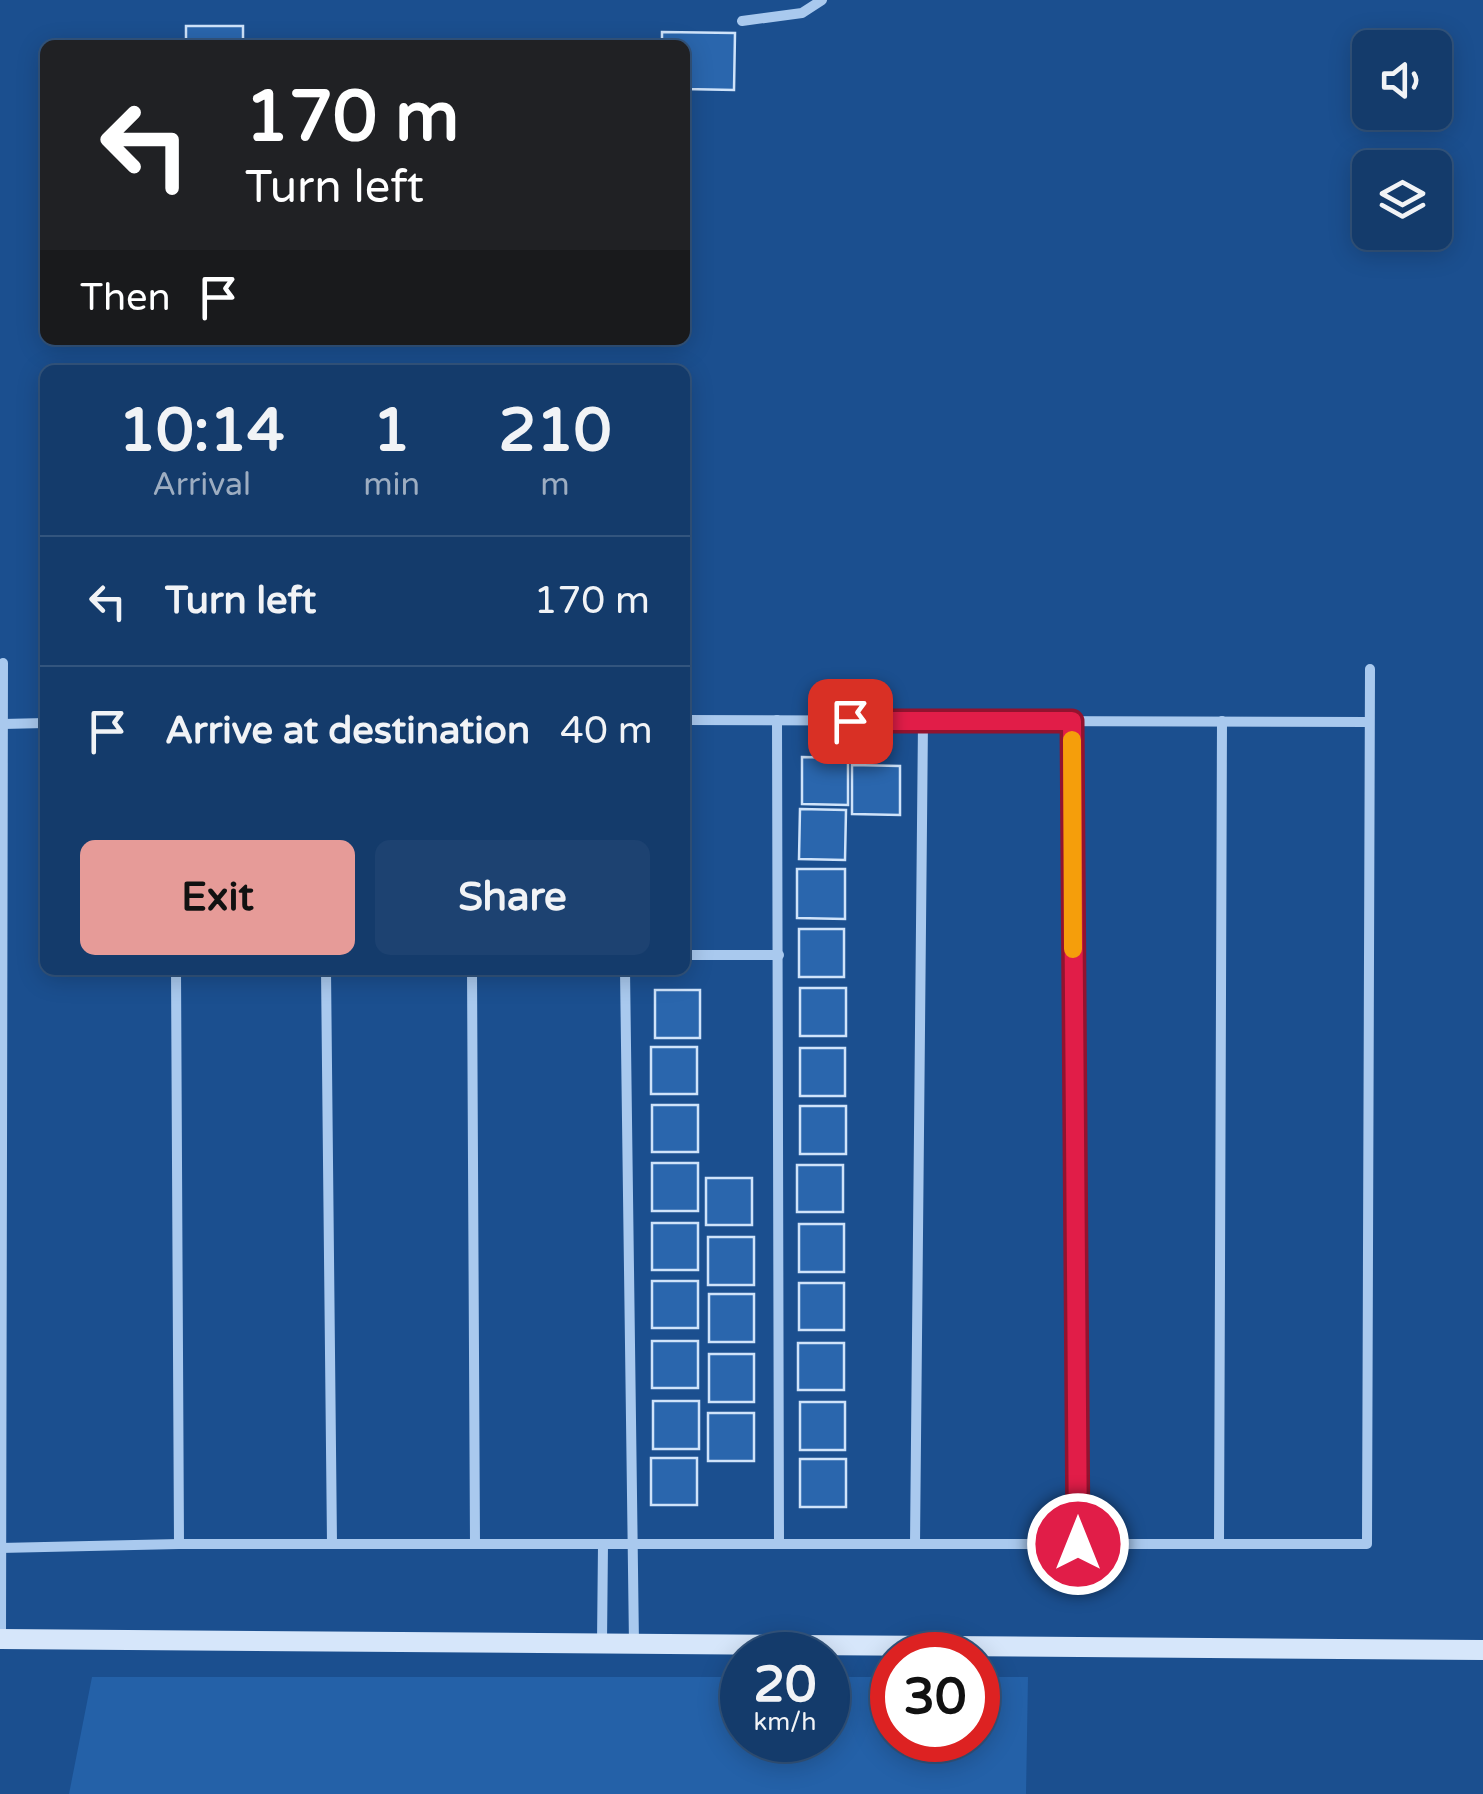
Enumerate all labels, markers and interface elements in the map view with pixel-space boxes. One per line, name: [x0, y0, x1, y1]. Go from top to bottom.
map controls: [1352, 30, 1452, 250]
button: sound: [1352, 30, 1452, 130]
text: 170 m: [245, 76, 459, 160]
icon: left: [80, 80, 210, 210]
button: layers: [1352, 150, 1452, 250]
text: Turn left: [245, 161, 424, 215]
icon: arrive: [191, 270, 246, 325]
text: Then: [80, 275, 171, 321]
text: 10:14: [118, 395, 285, 467]
text: 1: [373, 395, 410, 467]
text: 210: [498, 395, 612, 467]
text: Arrival: [152, 466, 251, 504]
text: min: [363, 466, 420, 504]
text: m: [540, 466, 570, 504]
icon: left: [80, 574, 135, 629]
text: Turn left: [165, 578, 316, 624]
text: 170 m: [534, 578, 650, 624]
pin: [808, 679, 893, 764]
icon: arrive: [823, 694, 878, 749]
icon: arrive: [80, 704, 135, 759]
text: Arrive at destination: [165, 708, 530, 754]
text: 40 m: [560, 708, 653, 754]
button: Exit: [80, 840, 355, 955]
button: Share: [375, 840, 650, 955]
position arrow: [1026, 1492, 1130, 1596]
speed limit sign: 30: [870, 1632, 1000, 1762]
text: 20: [754, 1655, 816, 1715]
text: km/h: [754, 1707, 816, 1737]

